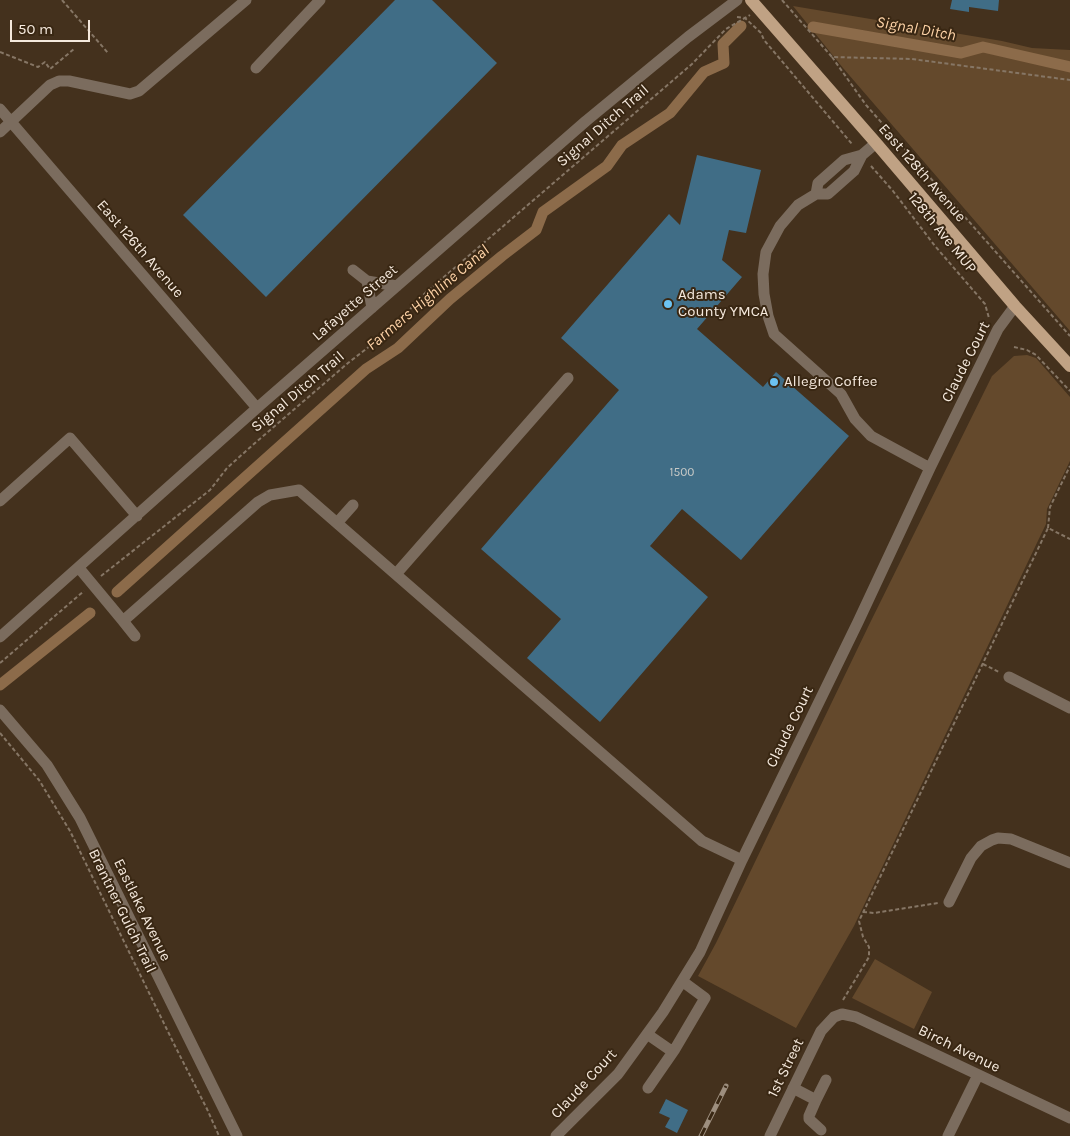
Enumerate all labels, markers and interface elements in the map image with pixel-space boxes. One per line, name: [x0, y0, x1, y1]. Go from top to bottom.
scale bar: [12, 10, 92, 42]
water label: Signal Ditch: [875, 13, 957, 45]
text: 50 m: [18, 20, 53, 38]
street label: Signal Ditch Trail: [553, 81, 653, 171]
street label: East 128th Avenue: [874, 120, 970, 226]
street label: 128th Ave MUP: [904, 189, 980, 277]
street label: East 126th Avenue: [93, 196, 187, 302]
water label: Farmers Highline Canal: [363, 241, 493, 355]
street label: Lafayette Street: [309, 261, 401, 345]
place label: Adams County YMCA: [678, 286, 768, 321]
marker: Adams County YMCA: [662, 298, 674, 310]
street label: Claude Court: [938, 319, 994, 405]
street label: Signal Ditch Trail: [248, 348, 348, 436]
place label: Allegro Coffee: [784, 373, 877, 391]
marker: Allegro Coffee: [768, 376, 780, 388]
house number: 1500: [670, 466, 694, 480]
street label: Claude Court: [763, 683, 817, 771]
street label: Brantner Gulch Trail: [84, 846, 160, 976]
street label: Eastlake Avenue: [109, 856, 175, 964]
street label: Birch Avenue: [915, 1021, 1003, 1077]
street label: 1st Street: [764, 1036, 808, 1100]
street label: Claude Court: [547, 1046, 621, 1122]

